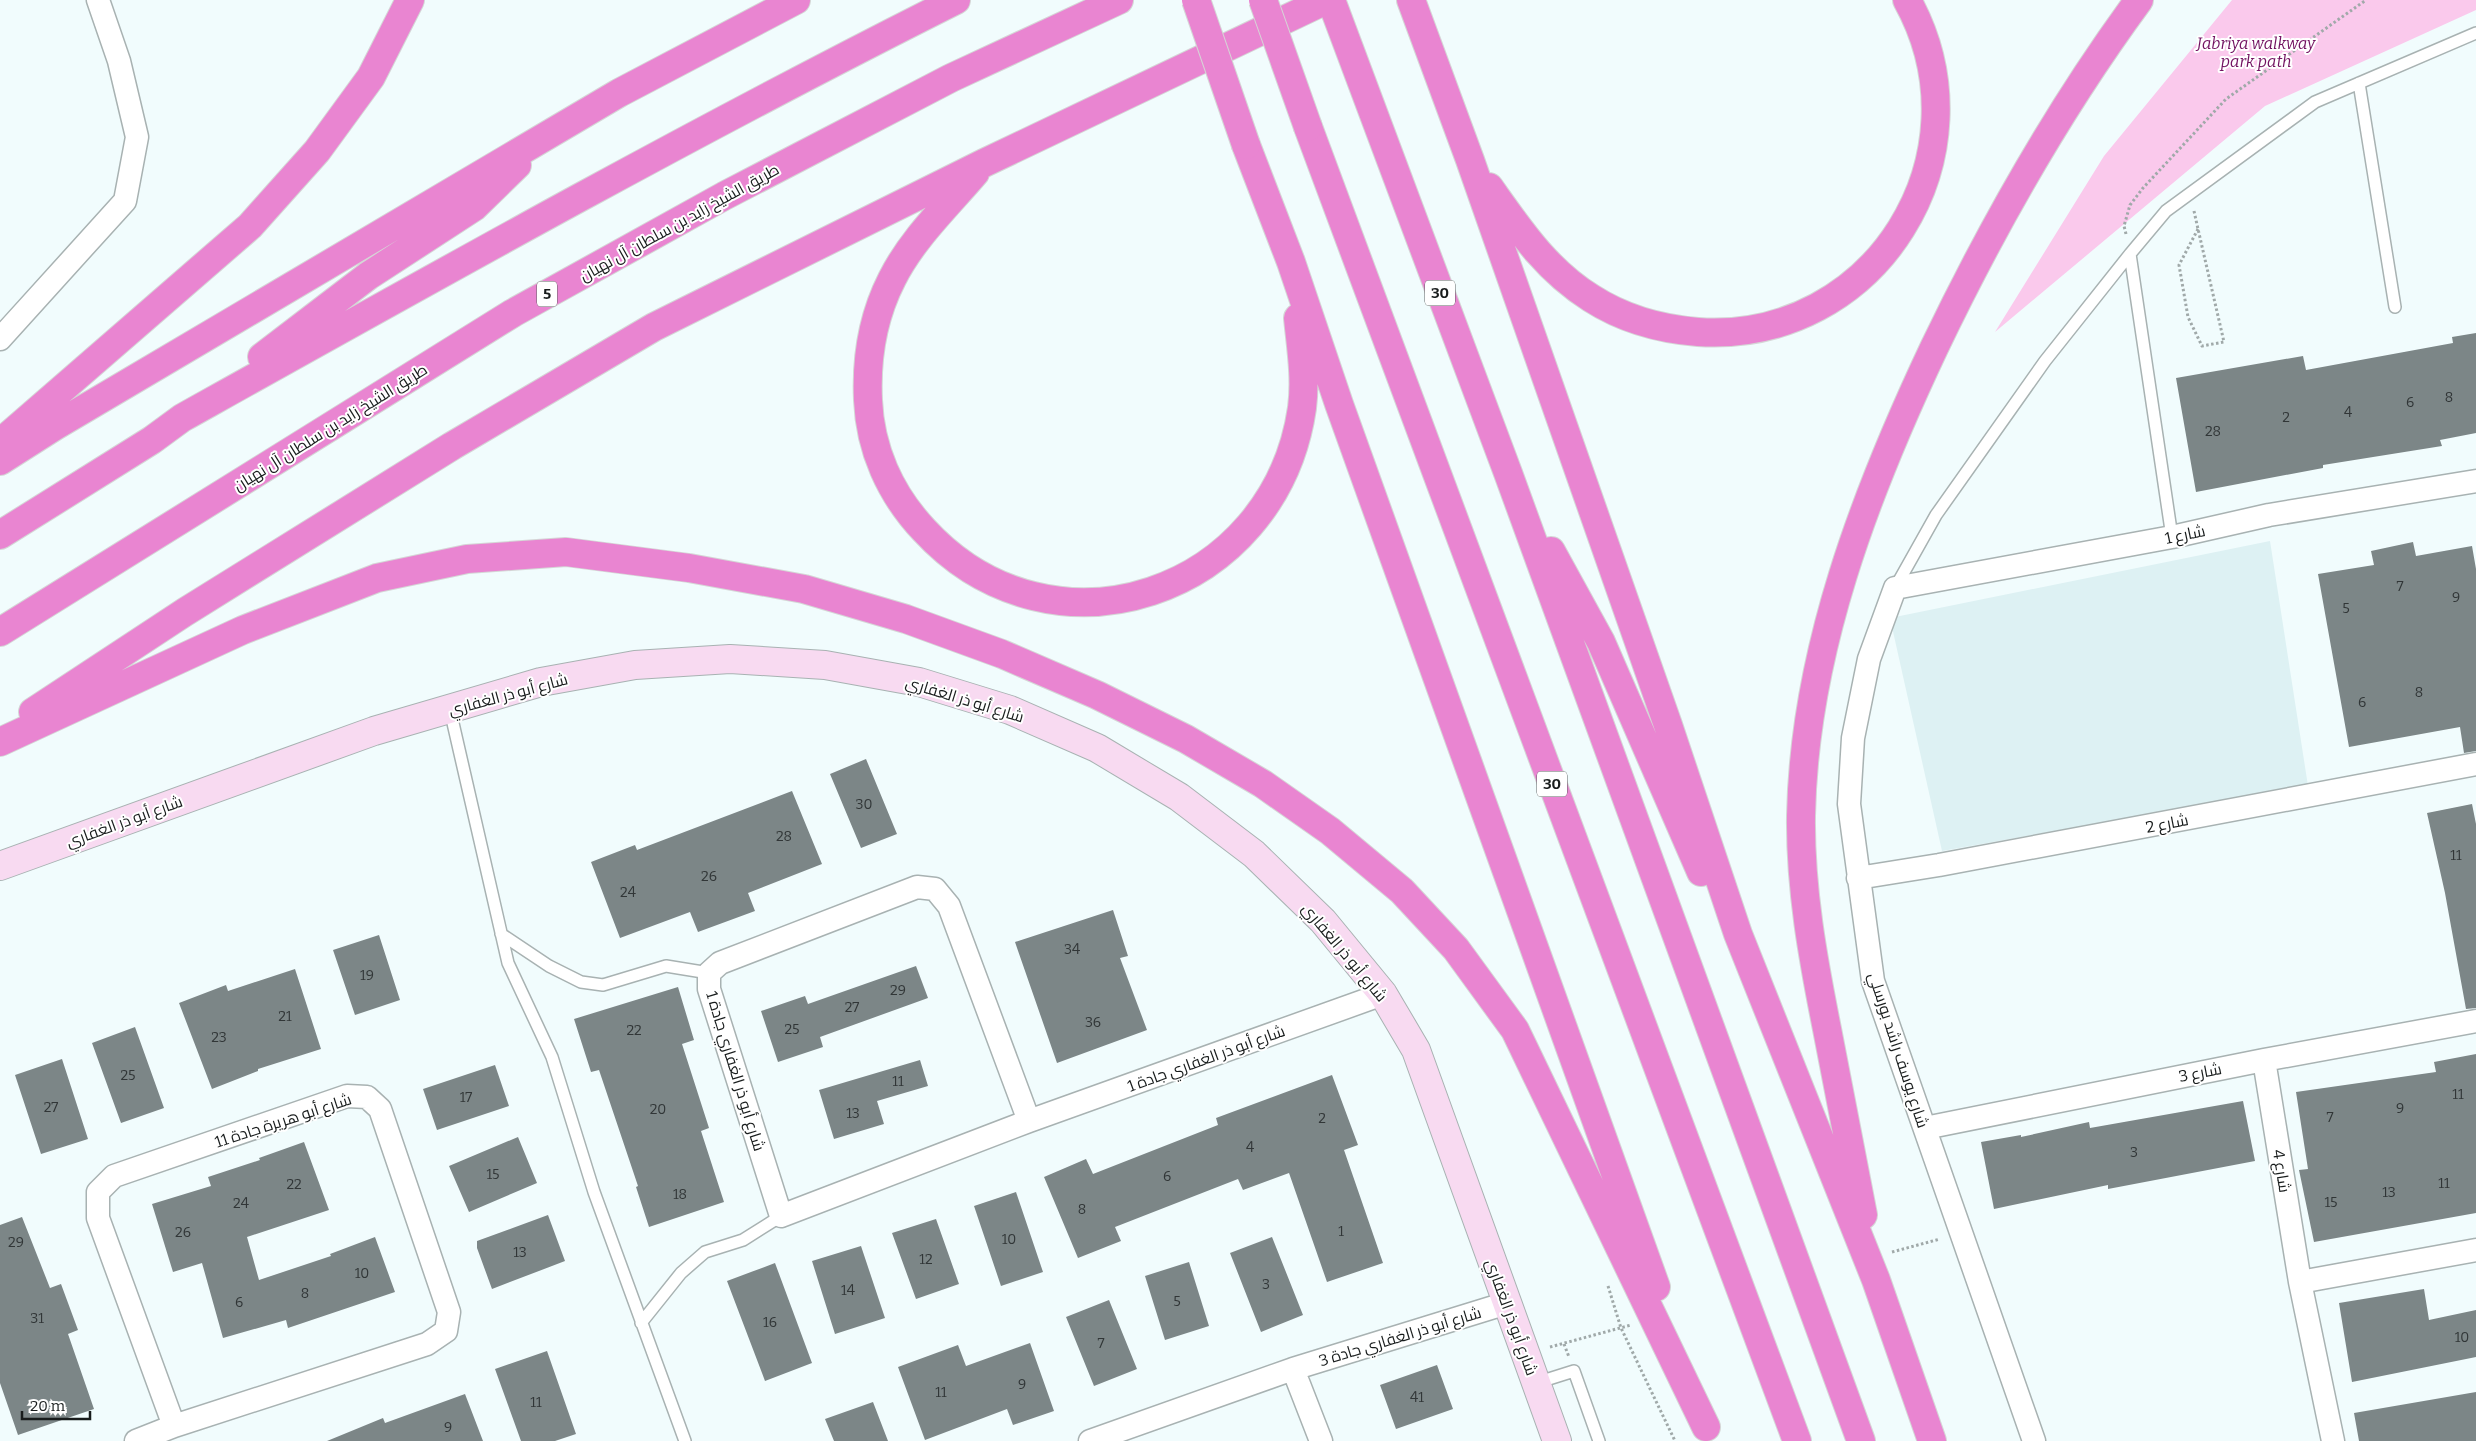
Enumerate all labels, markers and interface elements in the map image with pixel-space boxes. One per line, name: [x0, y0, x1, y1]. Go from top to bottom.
park label: Jabriya walkway park path: [2195, 34, 2316, 71]
street label: طريق الشيخ زايد بن سلطان آل نهيان: [576, 160, 783, 287]
road number: 30: [1425, 280, 1455, 306]
road number: 5: [537, 282, 557, 306]
street label: طريق الشيخ زايد بن سلطان آل نهيان: [230, 360, 432, 497]
house number: 8: [2445, 389, 2453, 406]
house number: 6: [2406, 394, 2414, 411]
house number: 4: [2344, 404, 2352, 421]
house number: 2: [2282, 409, 2290, 426]
house number: 28: [2205, 423, 2221, 440]
street label: شارع 1: [2163, 521, 2207, 550]
house number: 7: [2396, 578, 2404, 595]
house number: 9: [2452, 589, 2460, 606]
house number: 5: [2342, 600, 2350, 617]
street label: شارع أبو ذر الغفاري: [446, 669, 571, 723]
street label: شارع أبو ذر الغفاري: [902, 672, 1026, 730]
house number: 8: [2415, 684, 2423, 701]
house number: 6: [2358, 694, 2366, 711]
road number: 30: [1537, 772, 1567, 796]
street label: شارع أبو ذر الغفاري: [63, 792, 186, 855]
house number: 30: [856, 796, 872, 813]
street label: شارع 2: [2144, 810, 2190, 839]
house number: 28: [776, 828, 792, 845]
house number: 11: [2450, 847, 2462, 864]
house number: 26: [701, 868, 717, 885]
house number: 24: [620, 884, 636, 901]
street label: شارع أبو ذر الغفاري: [1295, 899, 1391, 1008]
house number: 34: [1064, 941, 1080, 958]
house number: 19: [360, 967, 374, 984]
street label: شارع يوسف راشد بورسلي: [1861, 970, 1933, 1132]
house number: 29: [890, 982, 906, 999]
street label: شارع أبو ذر الغفاري جادة 1: [698, 989, 769, 1155]
house number: 27: [845, 999, 859, 1016]
house number: 21: [278, 1008, 292, 1025]
house number: 36: [1085, 1014, 1101, 1031]
house number: 25: [784, 1021, 800, 1038]
street label: شارع أبو ذر الغفاري جادة 1: [1125, 1021, 1289, 1100]
house number: 22: [626, 1022, 642, 1039]
house number: 23: [211, 1029, 227, 1046]
street label: شارع 3: [2177, 1059, 2224, 1088]
house number: 25: [120, 1067, 136, 1084]
house number: 11: [892, 1073, 904, 1090]
house number: 11: [2452, 1086, 2464, 1103]
street label: شارع أبو هريرة جادة 11: [212, 1089, 354, 1153]
house number: 17: [460, 1089, 472, 1106]
house number: 27: [44, 1099, 58, 1116]
house number: 9: [2396, 1100, 2404, 1117]
house number: 20: [650, 1101, 666, 1118]
house number: 13: [846, 1105, 860, 1122]
house number: 7: [2326, 1109, 2334, 1126]
house number: 2: [1318, 1110, 1326, 1127]
house number: 4: [1246, 1139, 1254, 1156]
house number: 3: [2130, 1144, 2138, 1161]
street label: شارع 4: [2267, 1148, 2294, 1194]
house number: 15: [486, 1166, 500, 1183]
house number: 6: [1163, 1168, 1171, 1185]
house number: 11: [2438, 1175, 2450, 1192]
house number: 22: [286, 1176, 302, 1193]
house number: 13: [2382, 1184, 2396, 1201]
house number: 18: [673, 1186, 687, 1203]
house number: 15: [2324, 1194, 2338, 1211]
house number: 24: [233, 1195, 249, 1212]
house number: 8: [1078, 1201, 1086, 1218]
house number: 1: [1338, 1223, 1344, 1240]
house number: 26: [175, 1224, 191, 1241]
house number: 10: [1002, 1231, 1016, 1248]
house number: 29: [8, 1234, 24, 1251]
house number: 13: [513, 1244, 527, 1261]
house number: 12: [919, 1251, 933, 1268]
street label: شارع أبو ذر الغفاري: [1478, 1256, 1541, 1379]
house number: 10: [355, 1265, 369, 1282]
house number: 3: [1262, 1276, 1270, 1293]
house number: 14: [841, 1282, 855, 1299]
house number: 8: [301, 1285, 309, 1302]
house number: 5: [1173, 1293, 1181, 1310]
house number: 6: [235, 1294, 243, 1311]
street label: شارع أبو ذر الغفاري جادة 3: [1317, 1303, 1485, 1374]
house number: 31: [30, 1310, 44, 1327]
house number: 16: [763, 1314, 777, 1331]
house number: 10: [2455, 1329, 2469, 1346]
house number: 7: [1097, 1335, 1105, 1352]
house number: 9: [1018, 1376, 1026, 1393]
house number: 11: [935, 1384, 947, 1401]
scale bar: [22, 1388, 90, 1420]
house number: 41: [1410, 1389, 1424, 1406]
house number: 11: [530, 1394, 542, 1411]
text: 20 m: [30, 1397, 66, 1415]
house number: 9: [444, 1419, 452, 1436]

